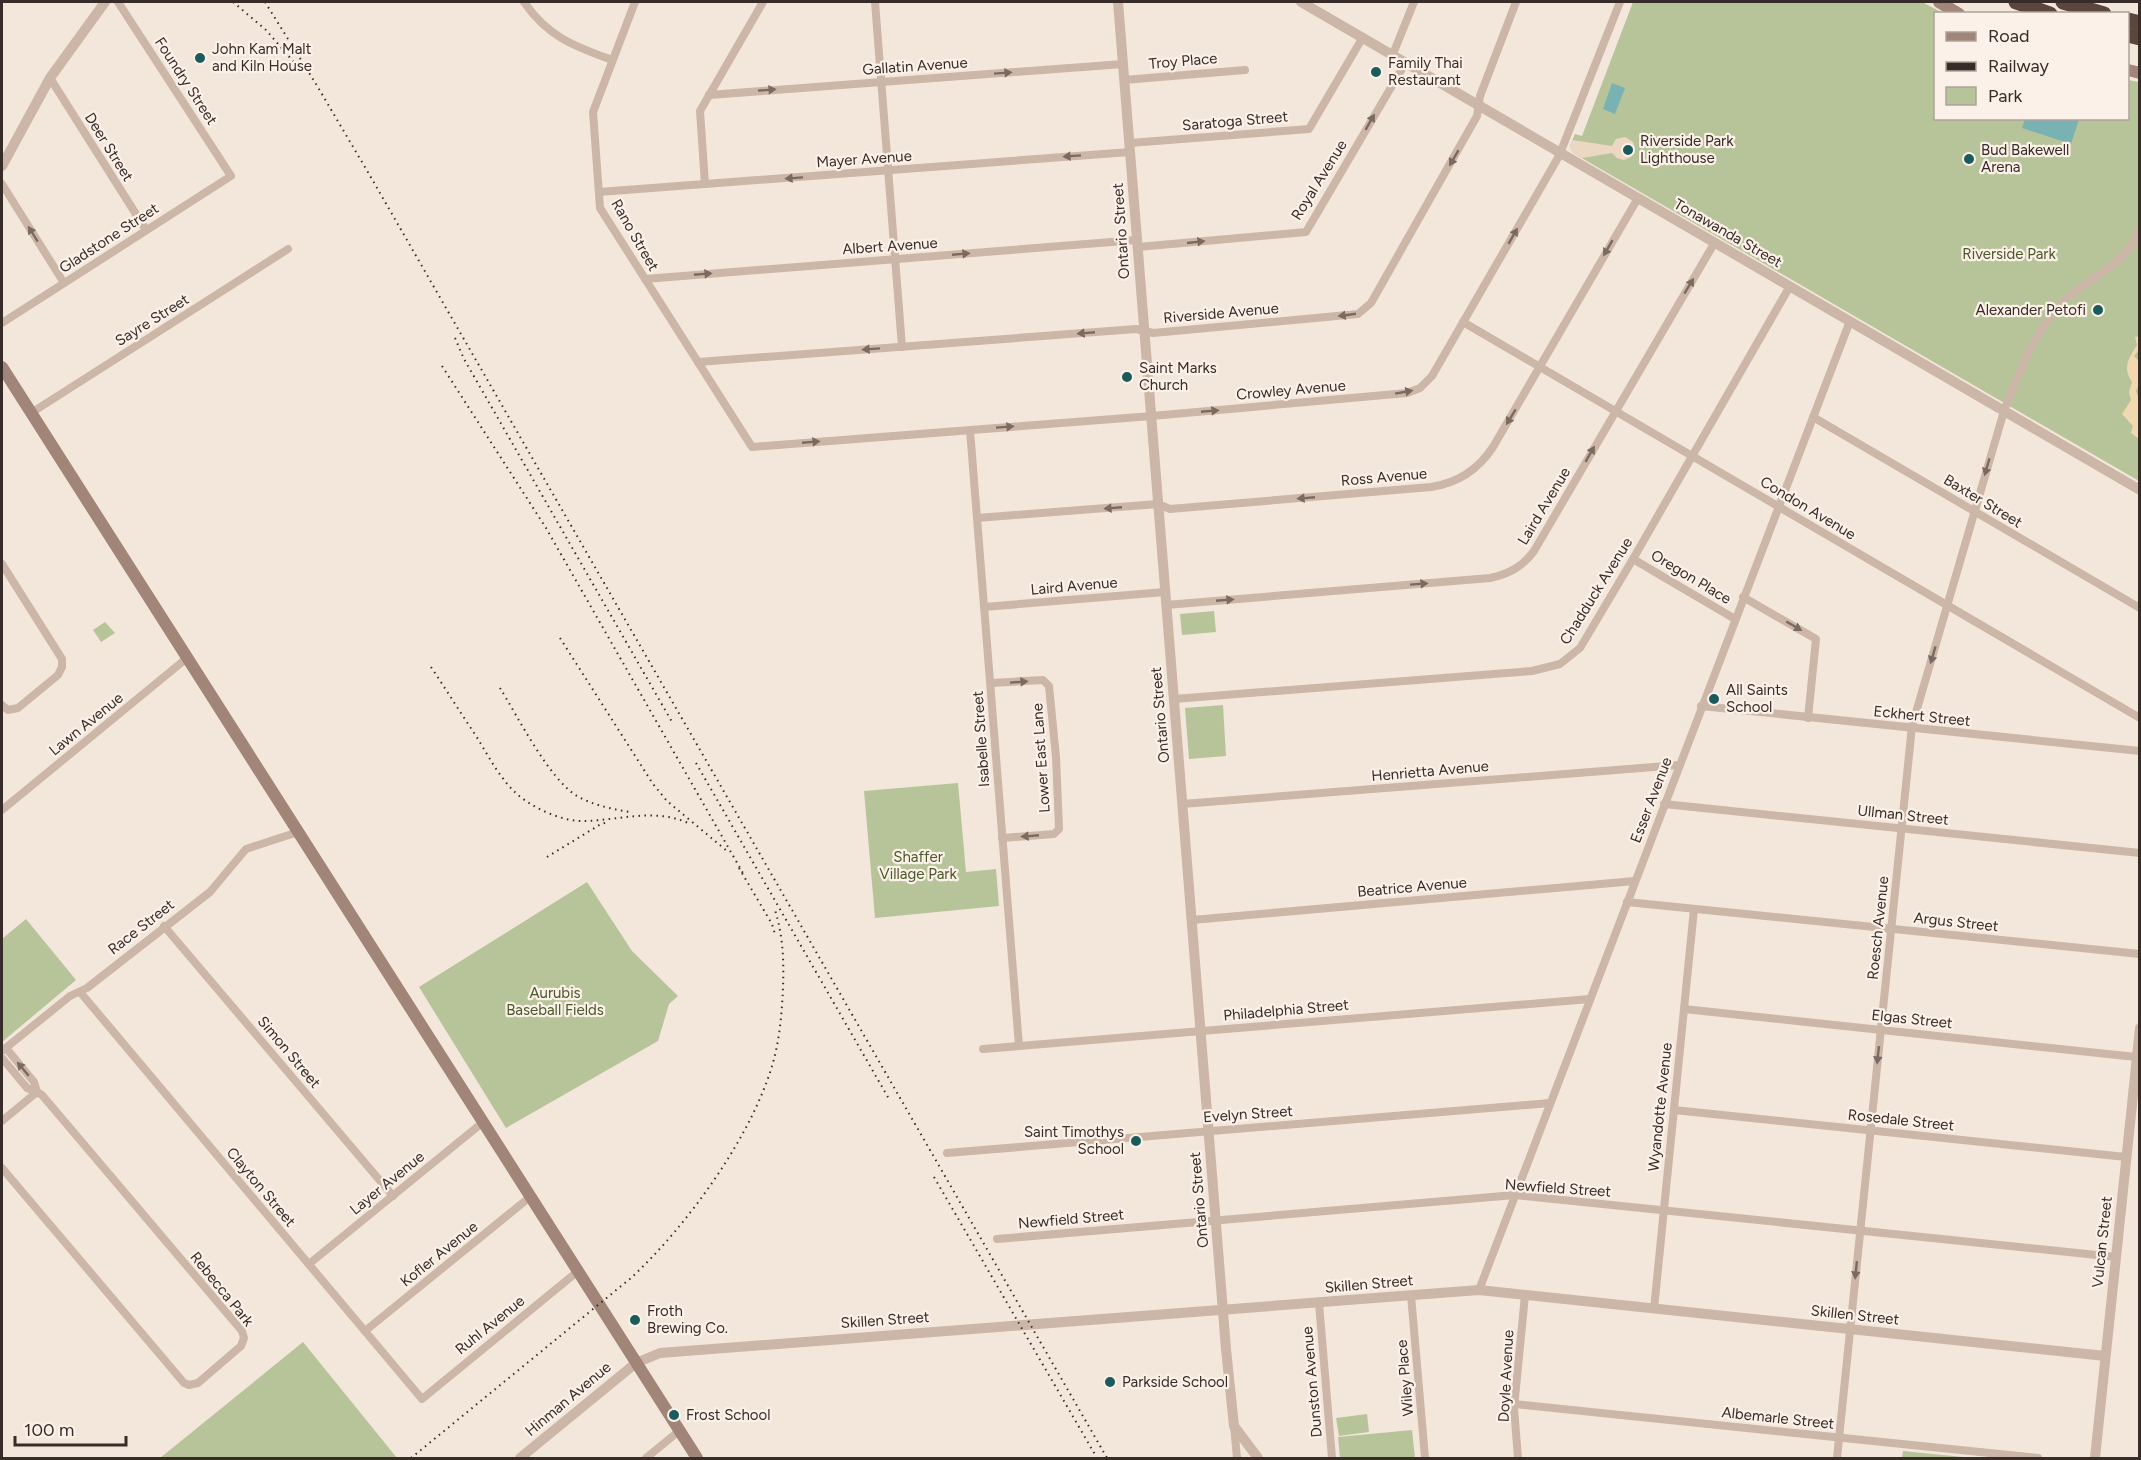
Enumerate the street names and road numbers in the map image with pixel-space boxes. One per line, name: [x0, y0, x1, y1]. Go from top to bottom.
street label: Foundry Street: [151, 34, 221, 129]
street label: Troy Place: [1148, 49, 1218, 73]
street label: Gallatin Avenue: [862, 53, 968, 79]
street label: Saratoga Street: [1181, 107, 1289, 135]
street label: Deer Street: [81, 109, 137, 185]
street label: Royal Avenue: [1287, 137, 1351, 223]
street label: Mayer Avenue: [816, 147, 912, 171]
street label: Ontario Street: [1109, 182, 1133, 280]
street label: Tonawanda Street: [1671, 195, 1785, 271]
street label: Rano Street: [607, 196, 663, 274]
street label: Gladstone Street: [56, 199, 162, 277]
street label: Albert Avenue: [842, 234, 938, 258]
street label: Sayre Street: [112, 290, 192, 350]
street label: Riverside Avenue: [1163, 299, 1279, 327]
street label: Crowley Avenue: [1236, 376, 1346, 404]
street label: Ross Avenue: [1340, 464, 1428, 490]
street label: Laird Avenue: [1514, 464, 1574, 548]
street label: Baxter Street: [1940, 470, 2026, 532]
street label: Condon Avenue: [1757, 472, 1859, 544]
street label: Chadduck Avenue: [1556, 534, 1636, 648]
street label: Oregon Place: [1648, 546, 1734, 608]
street label: Laird Avenue: [1030, 573, 1118, 599]
street label: Ontario Street: [1147, 666, 1173, 764]
street label: Lawn Avenue: [45, 689, 127, 759]
street label: Isabelle Street: [969, 690, 993, 788]
street label: Eckhert Street: [1873, 702, 1972, 730]
street label: Lower East Lane: [1028, 703, 1054, 813]
street label: Esser Avenue: [1626, 755, 1676, 845]
street label: Henrietta Avenue: [1370, 757, 1490, 785]
street label: Ullman Street: [1856, 801, 1950, 829]
street label: Beatrice Avenue: [1356, 873, 1468, 901]
street label: Roesch Avenue: [1864, 875, 1892, 981]
street label: Race Street: [104, 895, 178, 958]
street label: Argus Street: [1913, 909, 2000, 935]
street label: Philadelphia Street: [1223, 996, 1350, 1024]
street label: Elgas Street: [1871, 1006, 1954, 1032]
street label: Simon Street: [254, 1012, 324, 1092]
street label: Wyandotte Avenue: [1644, 1042, 1676, 1172]
street label: Evelyn Street: [1202, 1102, 1294, 1126]
street label: Rosedale Street: [1847, 1105, 1955, 1135]
street label: Clayton Street: [223, 1144, 300, 1231]
street label: Layer Avenue: [346, 1147, 428, 1219]
street label: Ontario Street: [1186, 1151, 1212, 1249]
street label: Newfield Street: [1504, 1175, 1612, 1201]
street label: Vulcan Street: [2088, 1195, 2116, 1289]
street label: Newfield Street: [1017, 1205, 1125, 1233]
street label: Kofler Avenue: [397, 1217, 481, 1291]
street label: Rebecca Park: [186, 1248, 258, 1330]
street label: Skillen Street: [1324, 1271, 1414, 1297]
street label: Ruhl Avenue: [452, 1292, 528, 1358]
street label: Skillen Street: [1810, 1301, 1900, 1329]
street label: Skillen Street: [840, 1308, 930, 1332]
street label: Dunston Avenue: [1298, 1326, 1326, 1438]
street label: Doyle Avenue: [1495, 1329, 1517, 1423]
street label: Wiley Place: [1393, 1339, 1417, 1417]
street label: Hinman Avenue: [521, 1358, 615, 1440]
street label: Albemarle Street: [1721, 1403, 1836, 1433]

